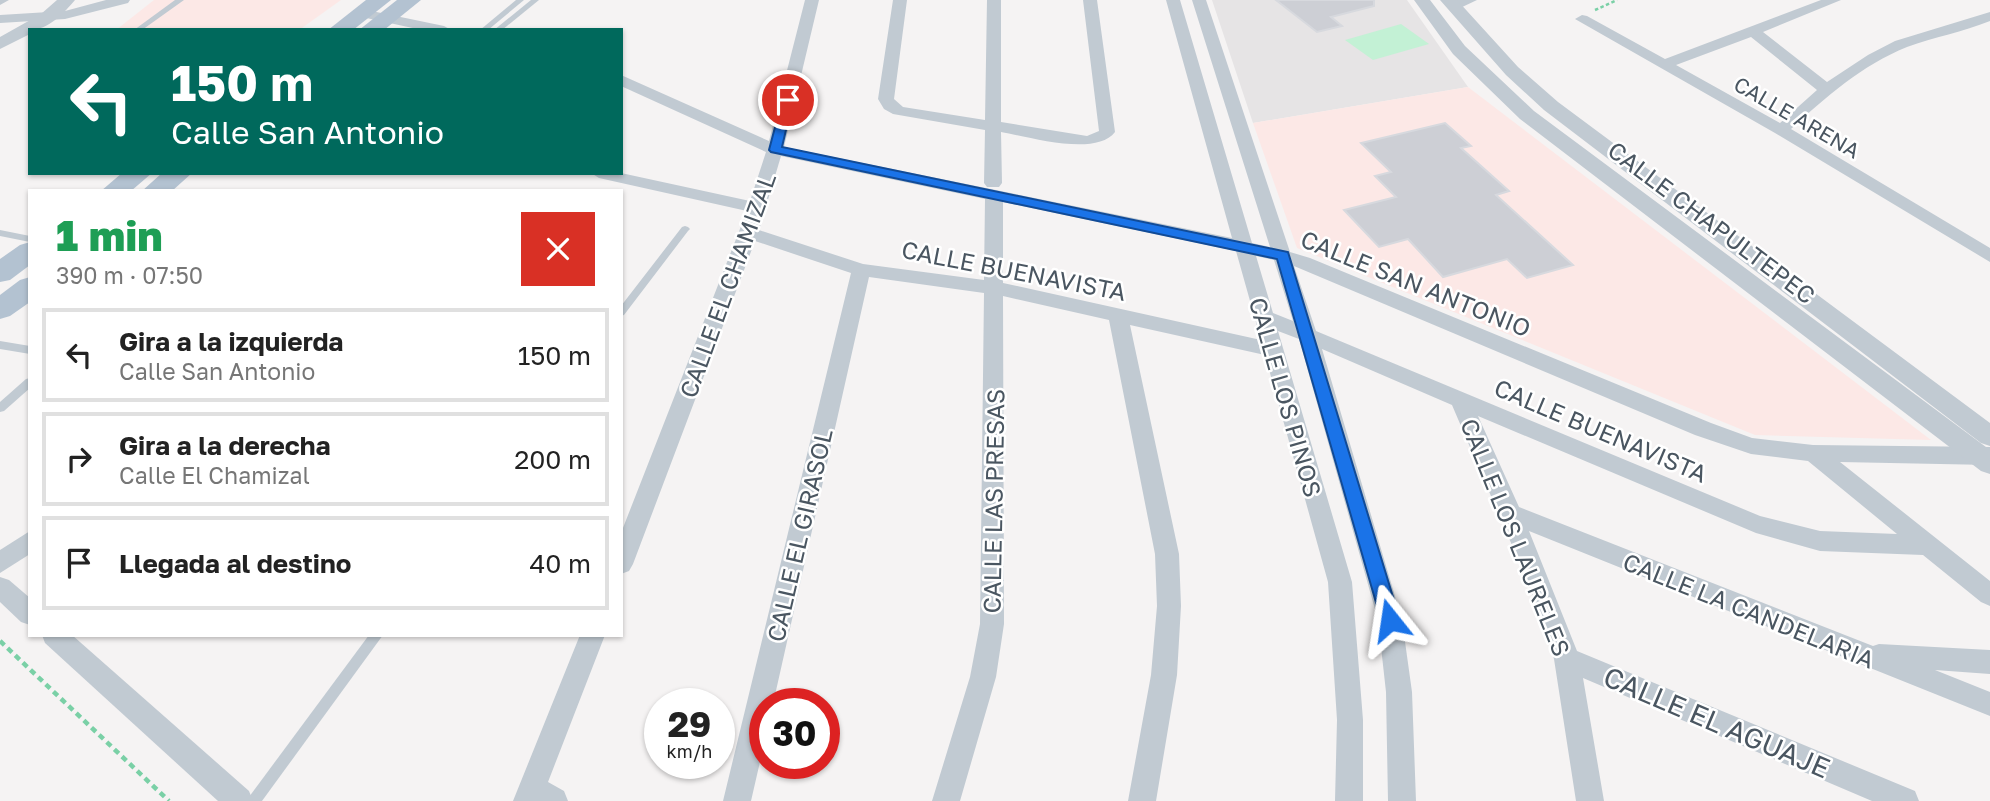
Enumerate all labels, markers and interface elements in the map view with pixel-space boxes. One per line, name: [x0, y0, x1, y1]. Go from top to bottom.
text: 150 m: [171, 53, 313, 112]
icon: left: [56, 56, 147, 147]
pin: [758, 70, 818, 130]
street label: CALLE ARENA: [1729, 70, 1865, 164]
icon: arrive: [769, 81, 807, 119]
text: Calle San Antonio: [171, 113, 444, 151]
street label: CALLE CHAPULTEPEC: [1603, 135, 1821, 309]
street label: CALLE EL CHAMIZAL: [673, 168, 781, 401]
text: 1 min: [56, 210, 163, 260]
button: close: [521, 212, 595, 286]
street label: CALLE SAN ANTONIO: [1297, 224, 1535, 342]
street label: CALLE BUENAVISTA: [899, 234, 1129, 306]
text: 390 m · 07:50: [56, 261, 203, 289]
street label: CALLE LOS PINOS: [1244, 294, 1328, 500]
text: Gira a la izquierda: [119, 326, 343, 357]
icon: left: [60, 336, 98, 374]
text: 150 m: [518, 340, 591, 371]
text: Calle San Antonio: [119, 357, 315, 385]
street label: CALLE BUENAVISTA: [1490, 372, 1712, 488]
street label: CALLE LAS PRESAS: [977, 388, 1009, 614]
street label: CALLE LOS LAURELES: [1455, 414, 1577, 660]
street label: CALLE EL GIRASOL: [760, 425, 838, 644]
text: Gira a la derecha: [119, 430, 331, 461]
icon: right: [60, 440, 98, 478]
text: 200 m: [514, 444, 591, 475]
text: Calle El Chamizal: [119, 461, 310, 489]
icon: arrive: [60, 544, 98, 582]
street label: CALLE LA CANDELARIA: [1619, 546, 1879, 674]
text: Llegada al destino: [119, 548, 351, 579]
text: 40 m: [530, 548, 591, 579]
position arrow: [1353, 583, 1427, 657]
street label: CALLE EL AGUAJE: [1599, 659, 1835, 785]
speed limit sign: 30: [749, 688, 840, 779]
text: 29: [668, 703, 711, 745]
text: km/h: [667, 740, 712, 762]

